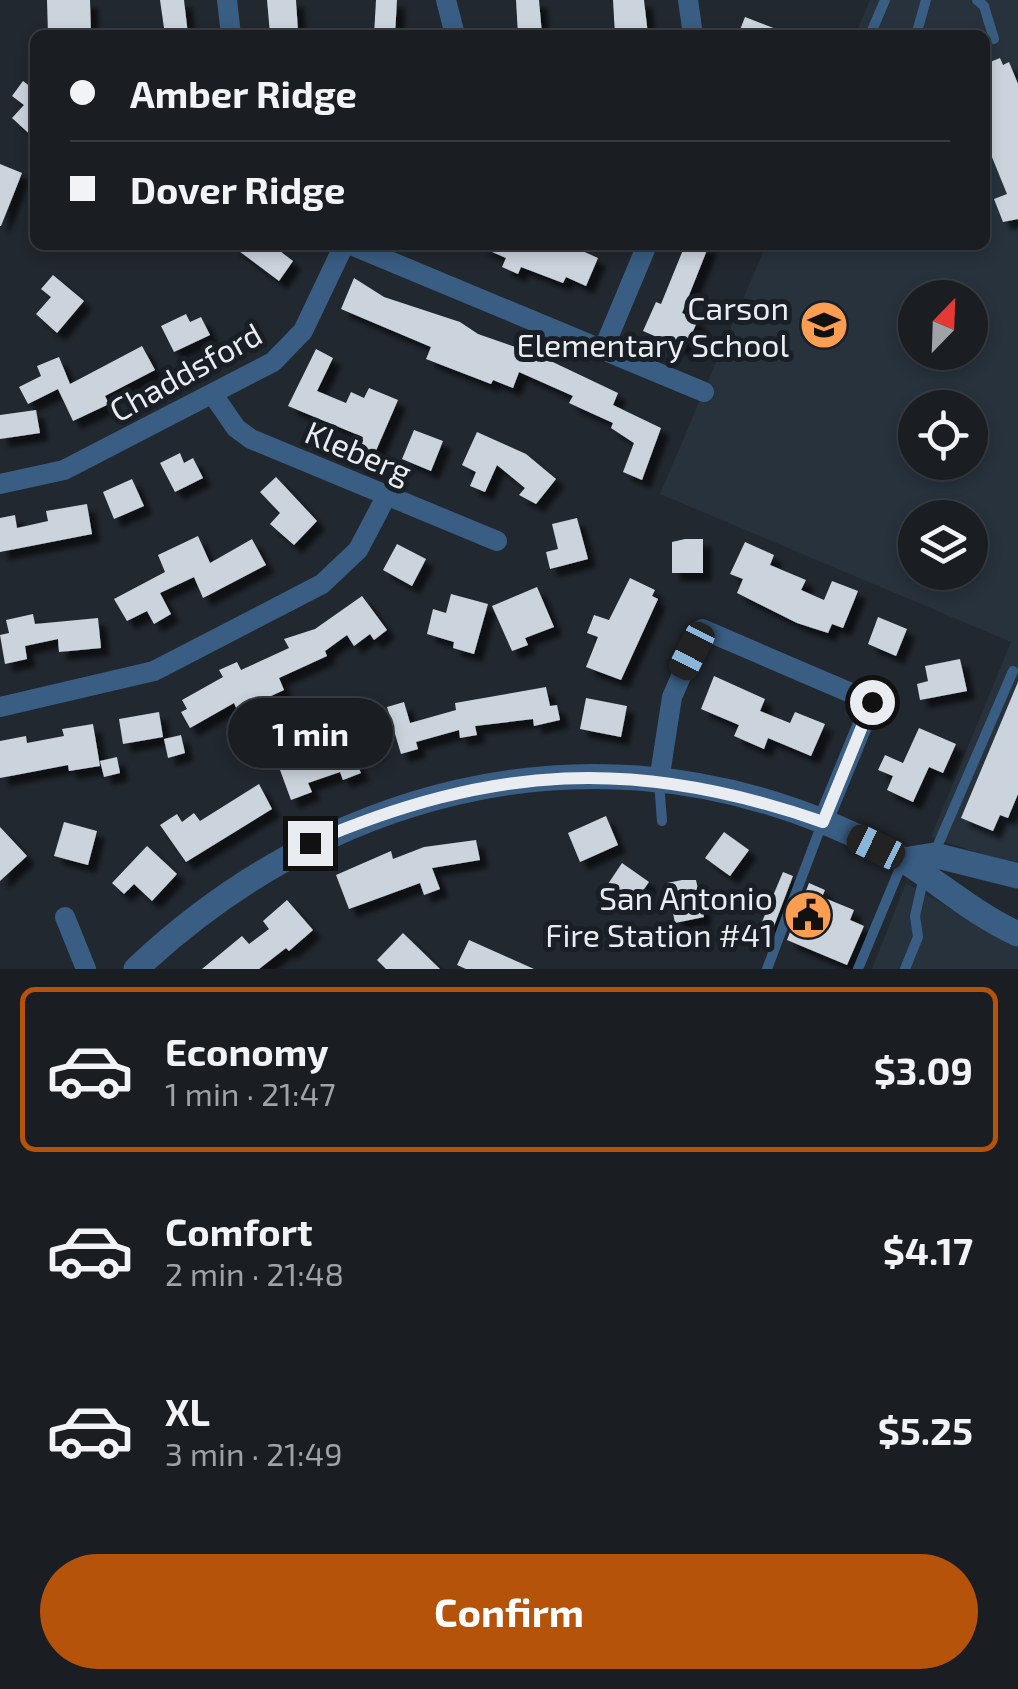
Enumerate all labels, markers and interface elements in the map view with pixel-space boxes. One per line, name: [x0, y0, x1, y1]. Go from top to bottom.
text: Amber Ridge: [130, 70, 357, 116]
text: Dover Ridge: [130, 166, 345, 212]
north arrow: [898, 280, 988, 370]
map controls: [898, 280, 988, 590]
place label: Carson Elementary School: [517, 288, 789, 363]
school or university icon: Carson Elementary School: [798, 299, 850, 351]
street label: Chaddsford: [102, 314, 268, 428]
button: locate: [898, 390, 988, 480]
street label: Kleberg: [300, 412, 418, 490]
button: layers: [898, 500, 988, 590]
car: [665, 617, 719, 685]
route start: [850, 680, 895, 725]
callout: 1 min: [228, 698, 392, 768]
text: 1 min: [272, 714, 349, 752]
car: [842, 820, 910, 874]
route end: [288, 821, 333, 866]
place label: San Antonio Fire Station #41: [545, 878, 773, 953]
public building icon: San Antonio Fire Station #41: [782, 889, 834, 941]
icon: car: [45, 1025, 135, 1115]
text: Economy: [165, 1028, 329, 1074]
text: $3.09: [874, 1047, 973, 1093]
text: 1 min · 21:47: [165, 1074, 336, 1112]
icon: car: [45, 1205, 135, 1295]
text: Comfort: [165, 1208, 313, 1254]
text: $4.17: [883, 1227, 973, 1273]
text: 2 min · 21:48: [165, 1254, 344, 1292]
icon: car: [45, 1385, 135, 1475]
text: XL: [165, 1388, 210, 1434]
text: $5.25: [878, 1407, 973, 1453]
text: 3 min · 21:49: [165, 1434, 343, 1472]
button: Confirm: [40, 1554, 978, 1669]

